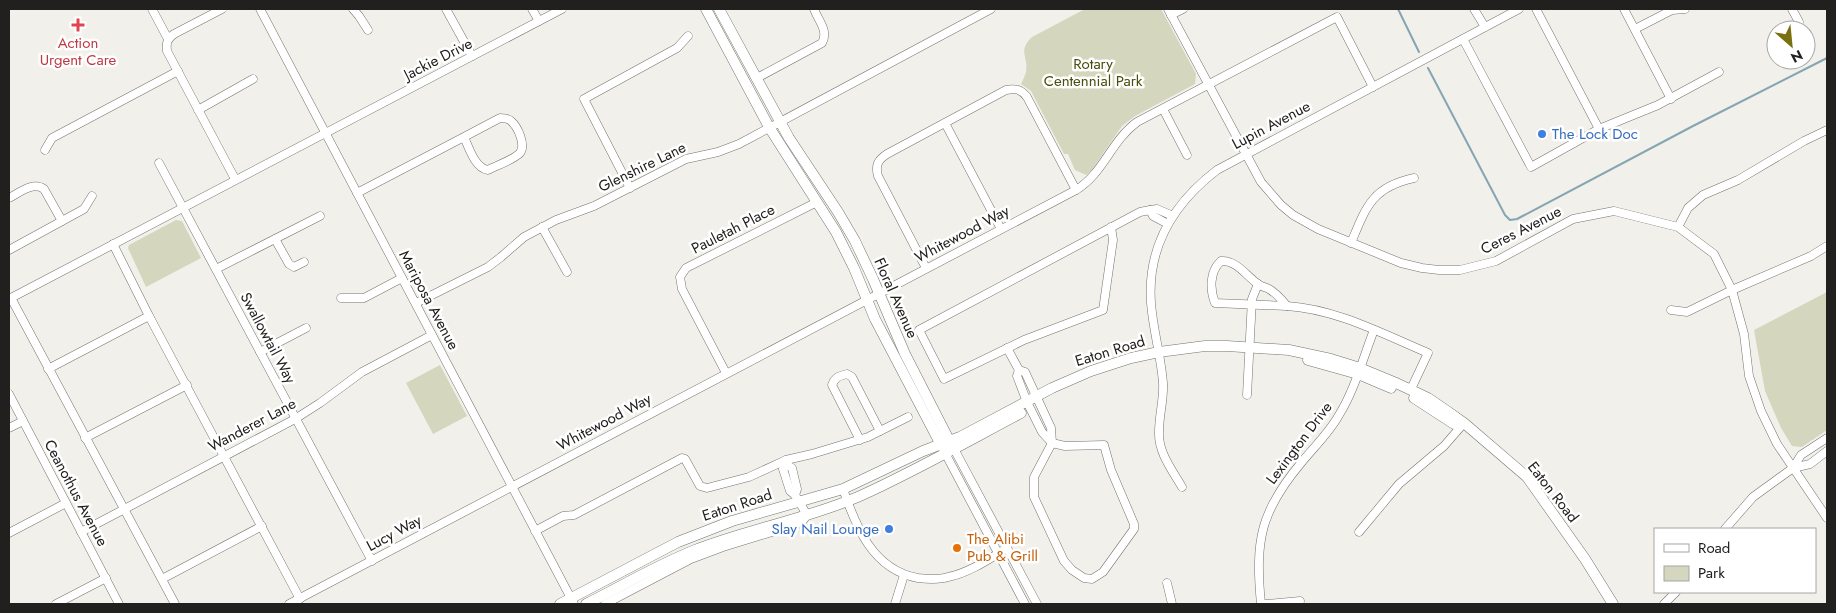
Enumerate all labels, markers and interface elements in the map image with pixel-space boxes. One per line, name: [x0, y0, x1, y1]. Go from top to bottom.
marker: Action Urgent Care: [71, 18, 85, 32]
north arrow: [1766, 20, 1816, 70]
place label: Action Urgent Care: [40, 32, 117, 71]
street label: Jackie Drive: [398, 32, 476, 87]
text: N: [1787, 45, 1806, 68]
park label: Rotary Centennial Park: [1044, 53, 1143, 92]
street label: Lupin Avenue: [1228, 95, 1314, 155]
place label: The Lock Doc: [1552, 123, 1638, 145]
marker: The Lock Doc: [1536, 128, 1548, 140]
street label: Glenshire Lane: [594, 136, 690, 198]
street label: Pauletah Place: [687, 198, 779, 259]
street label: Whitewood Way: [911, 200, 1014, 268]
street label: Ceres Avenue: [1477, 200, 1565, 260]
street label: Mariposa Avenue: [394, 246, 465, 354]
street label: Floral Avenue: [868, 254, 924, 342]
street label: Swallowtail Way: [235, 288, 301, 388]
street label: Eaton Road: [1072, 330, 1148, 372]
street label: Whitewood Way: [553, 388, 656, 456]
street label: Wanderer Lane: [204, 392, 300, 457]
street label: Lexington Drive: [1261, 397, 1338, 489]
street label: Ceanothus Avenue: [39, 436, 114, 550]
street label: Eaton Road: [1522, 457, 1584, 527]
street label: Eaton Road: [699, 483, 775, 527]
street label: Lucy Way: [362, 509, 426, 557]
place label: Slay Nail Lounge: [771, 518, 879, 540]
marker: Slay Nail Lounge: [883, 523, 895, 535]
place label: The Alibi Pub & Grill: [967, 528, 1038, 567]
legend: [1654, 528, 1816, 593]
text: Road: [1698, 537, 1730, 559]
marker: The Alibi Pub & Grill: [951, 542, 963, 554]
text: Park: [1698, 562, 1725, 584]

